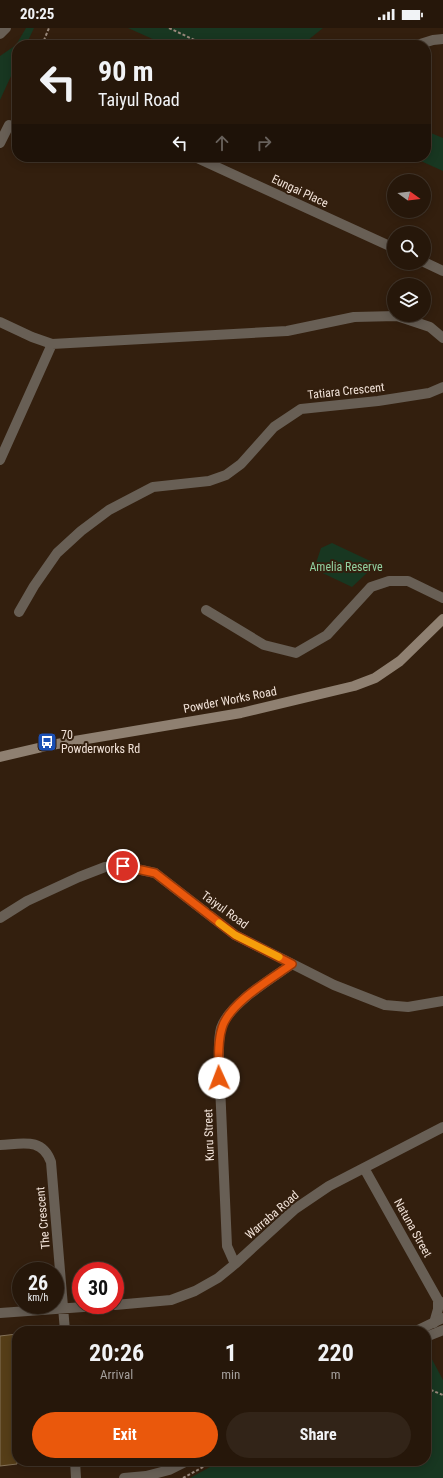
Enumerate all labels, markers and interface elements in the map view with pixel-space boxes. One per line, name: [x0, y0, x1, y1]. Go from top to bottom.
text: 20:25: [20, 5, 54, 23]
text: 90 m: [98, 55, 154, 88]
icon: left: [32, 56, 84, 108]
text: Taiyul Road: [98, 89, 180, 110]
icon: left: [169, 132, 191, 154]
icon: ahead: [211, 132, 233, 154]
icon: right: [253, 132, 275, 154]
street label: Eungai Place: [269, 172, 331, 210]
north arrow: [387, 174, 431, 218]
map controls: [387, 174, 431, 322]
button: search: [387, 226, 431, 270]
button: layers: [387, 278, 431, 322]
street label: Tatiara Crescent: [307, 380, 386, 402]
park label: Amelia Reserve: [309, 560, 383, 574]
street label: Powder Works Road: [182, 684, 278, 716]
place label: 70 Powderworks Rd: [61, 728, 140, 756]
bus stop icon: 70 Powderworks Rd: [36, 731, 58, 753]
pin: [106, 849, 140, 883]
icon: arrive: [112, 855, 134, 877]
street label: Taiyul Road: [199, 888, 251, 932]
position arrow: [198, 1057, 240, 1099]
street label: Kuru Street: [201, 1108, 217, 1162]
street label: The Crescent: [33, 1186, 53, 1250]
street label: Warraba Road: [242, 1188, 302, 1242]
street label: Natuna Street: [391, 1196, 435, 1260]
speed limit sign: 30: [72, 1262, 124, 1314]
text: 26: [28, 1271, 48, 1295]
text: km/h: [28, 1292, 48, 1303]
text: 20:26: [89, 1339, 144, 1367]
text: 1: [225, 1339, 237, 1367]
text: 220: [317, 1339, 354, 1367]
text: Arrival: [100, 1367, 133, 1382]
text: min: [221, 1367, 240, 1382]
text: m: [331, 1367, 341, 1382]
button: Exit: [32, 1412, 218, 1458]
button: Share: [226, 1412, 411, 1458]

